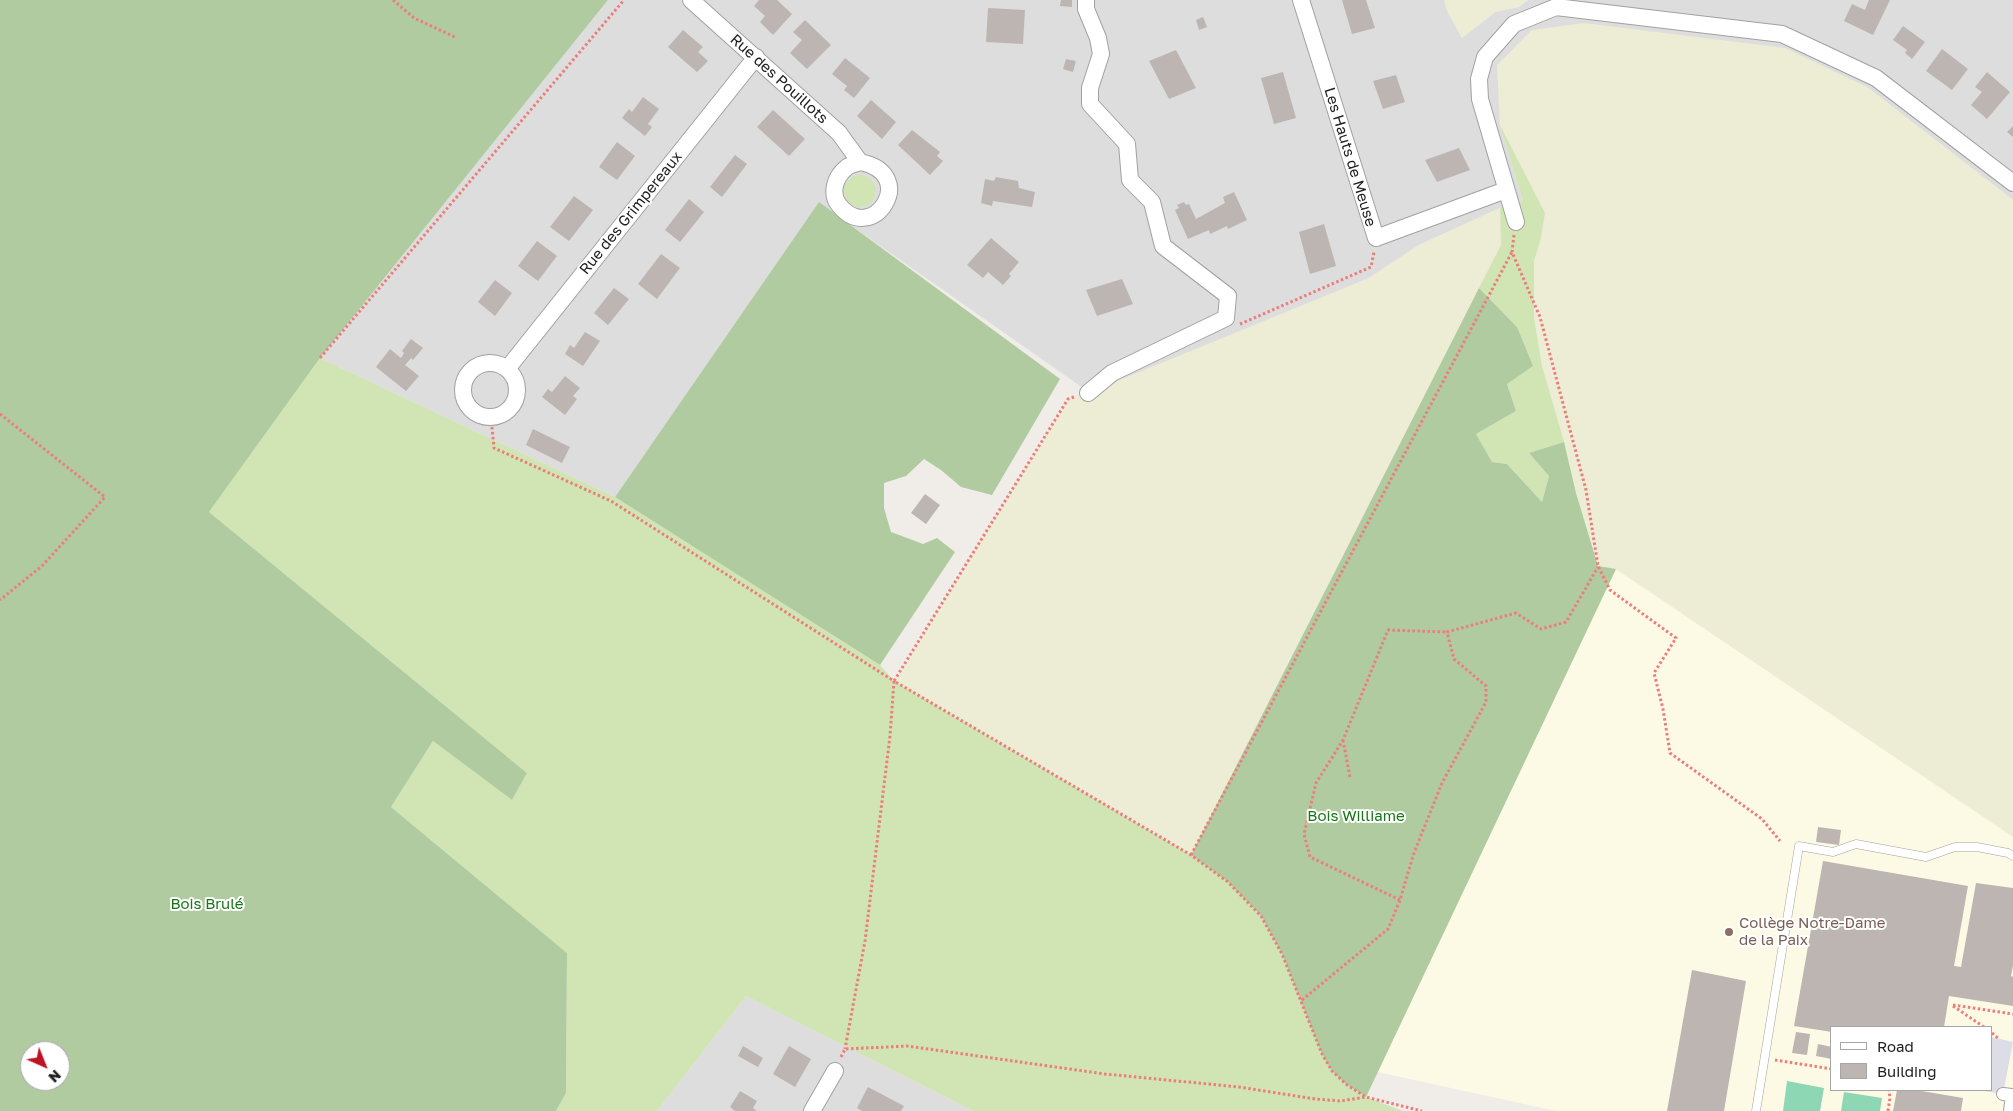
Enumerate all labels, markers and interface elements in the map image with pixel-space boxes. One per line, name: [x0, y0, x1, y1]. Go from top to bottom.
street label: Rue des Pouillots: [726, 30, 832, 128]
street label: Les Hauts de Meuse: [1320, 85, 1380, 229]
street label: Rue des Grimpereaux: [576, 148, 686, 278]
park label: Bois Williame: [1307, 807, 1405, 825]
park label: Bois Brulé: [170, 895, 244, 913]
place label: Collège Notre-Dame de la Paix: [1739, 914, 1885, 949]
marker: Collège Notre-Dame de la Paix: [1723, 926, 1735, 938]
legend: [1830, 1026, 1993, 1091]
text: Road: [1877, 1037, 1914, 1055]
north arrow: [20, 1041, 70, 1091]
text: Building: [1877, 1062, 1937, 1080]
text: N: [45, 1067, 65, 1086]

